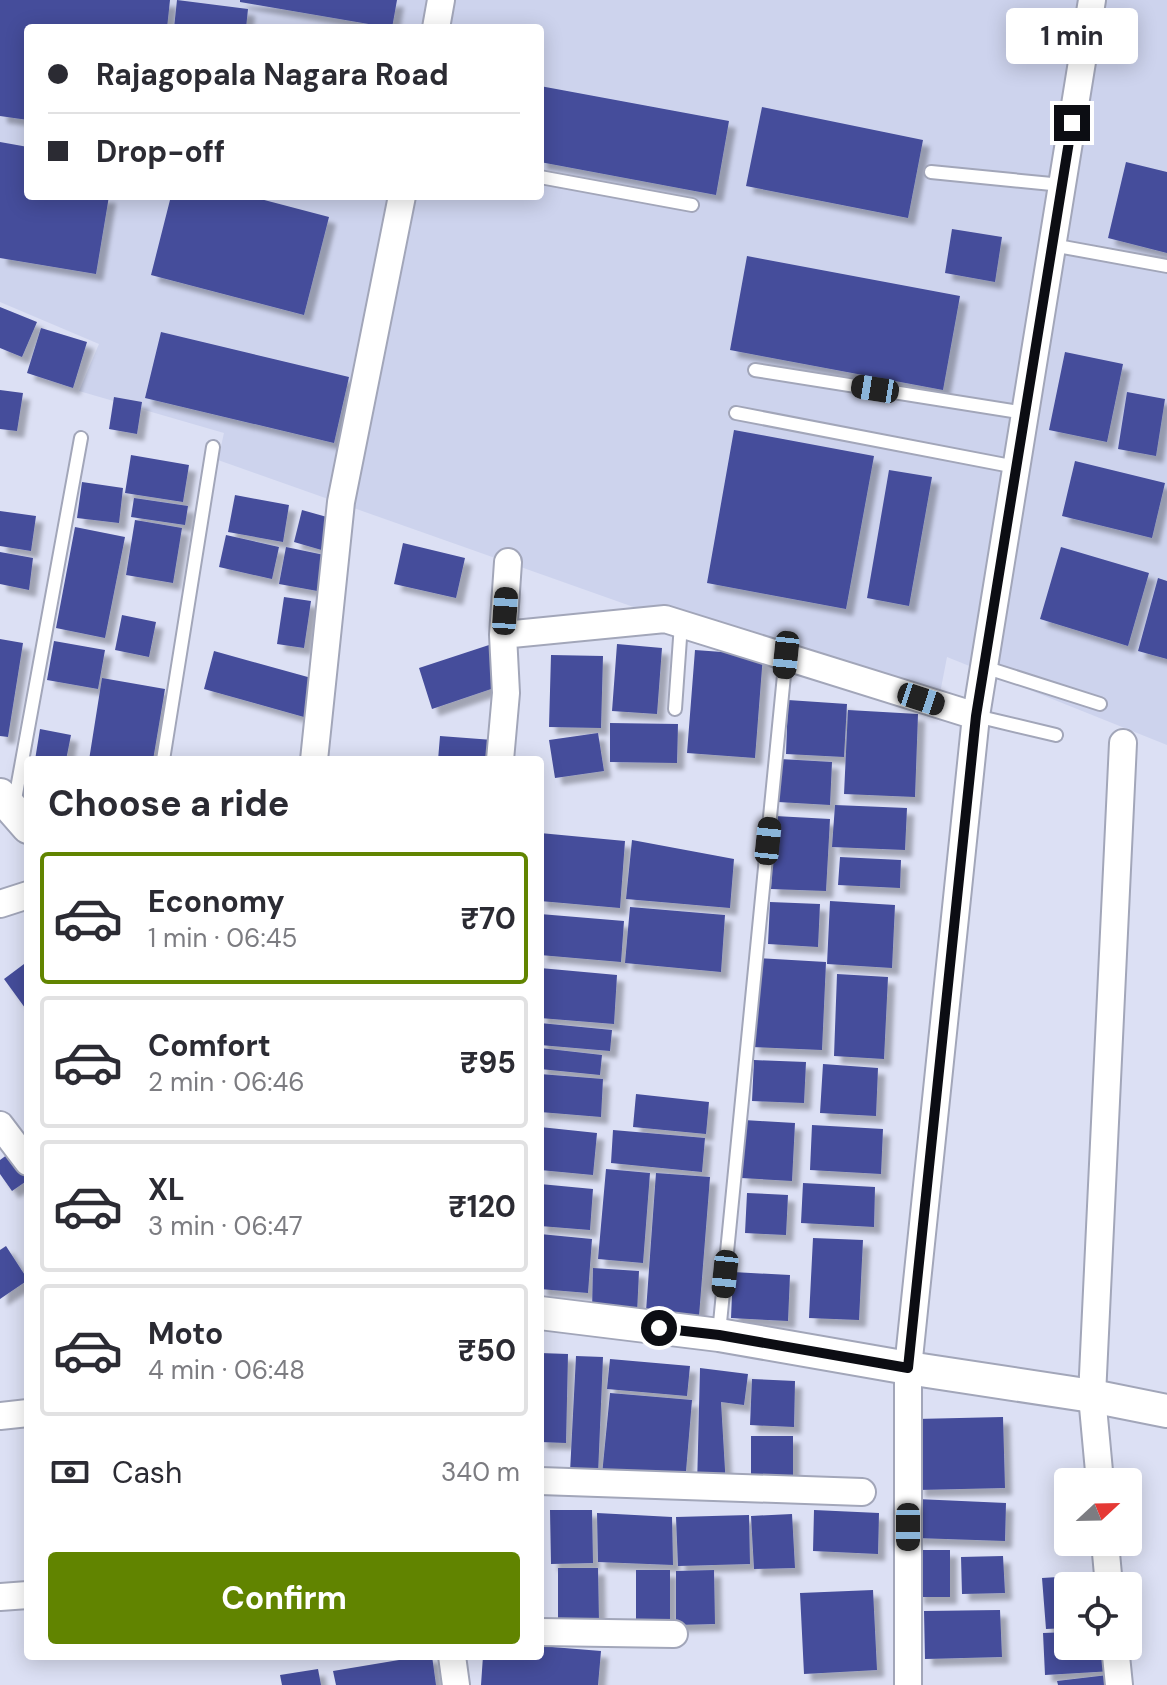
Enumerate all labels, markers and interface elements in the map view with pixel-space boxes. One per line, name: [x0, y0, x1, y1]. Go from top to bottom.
callout: 1 min: [1006, 7, 1138, 63]
text: 1 min: [1040, 19, 1104, 53]
text: Rajagopala Nagara Road: [96, 55, 449, 94]
route end: [1054, 105, 1090, 141]
text: Drop-off: [96, 132, 225, 171]
car: [849, 373, 901, 405]
car: [491, 586, 519, 636]
car: [772, 630, 800, 680]
car: [894, 680, 948, 718]
text: Choose a ride: [48, 780, 289, 827]
car: [754, 816, 782, 866]
icon: car: [52, 882, 124, 954]
text: Economy: [148, 882, 285, 921]
text: ₹70: [460, 899, 516, 938]
text: 1 min · 06:45: [148, 921, 297, 955]
icon: car: [52, 1026, 124, 1098]
text: Comfort: [148, 1026, 271, 1065]
text: ₹95: [460, 1043, 516, 1082]
text: 2 min · 06:46: [148, 1065, 305, 1099]
icon: car: [52, 1170, 124, 1242]
text: XL: [148, 1170, 185, 1209]
text: ₹120: [448, 1187, 516, 1226]
text: 3 min · 06:47: [148, 1209, 303, 1243]
car: [711, 1249, 739, 1299]
route start: [641, 1310, 677, 1346]
icon: car: [52, 1314, 124, 1386]
text: Moto: [148, 1314, 223, 1353]
text: ₹50: [458, 1331, 516, 1370]
text: 4 min · 06:48: [148, 1353, 305, 1387]
icon: cash: [48, 1450, 92, 1494]
text: Cash: [112, 1453, 182, 1492]
text: 340 m: [441, 1455, 520, 1489]
north arrow: [1054, 1468, 1142, 1556]
map controls: [1054, 1468, 1142, 1660]
car: [896, 1503, 920, 1551]
button: Confirm: [48, 1552, 520, 1644]
button: locate: [1054, 1572, 1142, 1660]

